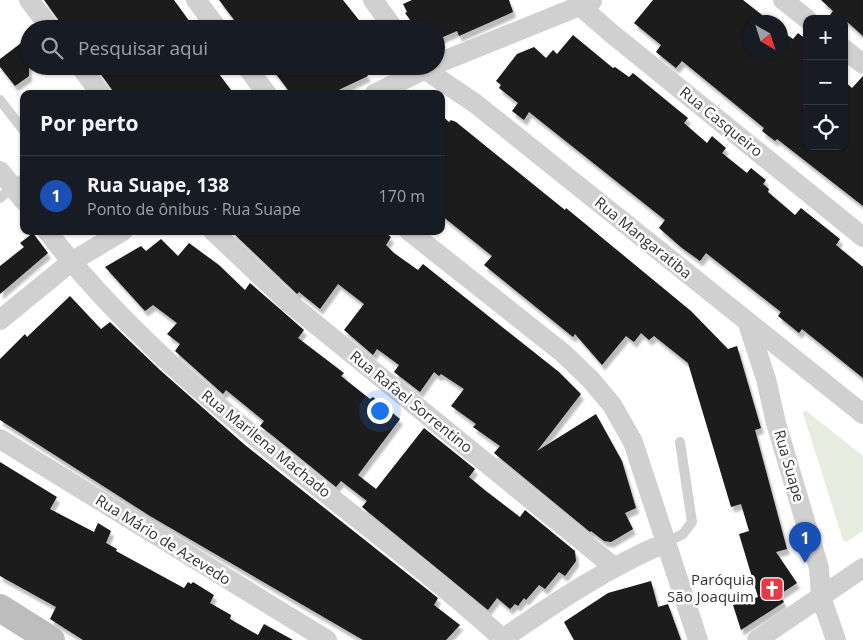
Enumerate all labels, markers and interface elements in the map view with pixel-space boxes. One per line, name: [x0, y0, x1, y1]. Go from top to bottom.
north arrow: [743, 15, 788, 60]
map controls: [803, 15, 848, 150]
button: +: [803, 15, 848, 60]
search box: [20, 20, 445, 75]
icon: search: [38, 34, 66, 62]
text: Pesquisar aqui: [78, 35, 208, 61]
button: −: [803, 60, 848, 105]
street label: Rua Casqueiro: [676, 82, 767, 161]
button: locate: [803, 105, 848, 150]
text: Por perto: [40, 109, 139, 137]
text: Rua Suape, 138: [87, 172, 229, 198]
text: 1: [51, 185, 61, 207]
text: 170 m: [379, 185, 425, 207]
street label: Rua Mangaratiba: [591, 192, 696, 283]
text: Ponto de ônibus · Rua Suape: [87, 198, 301, 220]
street label: Rua Rafael Sorrentino: [346, 346, 477, 457]
street label: Rua Marilena Machado: [198, 385, 335, 502]
your location: [367, 398, 393, 424]
street label: Rua Suape: [770, 427, 810, 504]
street label: Rua Mário de Azevedo: [92, 489, 235, 589]
pin: 1: [789, 522, 821, 563]
place label: Paróquia São Joaquim: [667, 569, 754, 606]
church icon: Paróquia São Joaquim: [759, 576, 785, 602]

